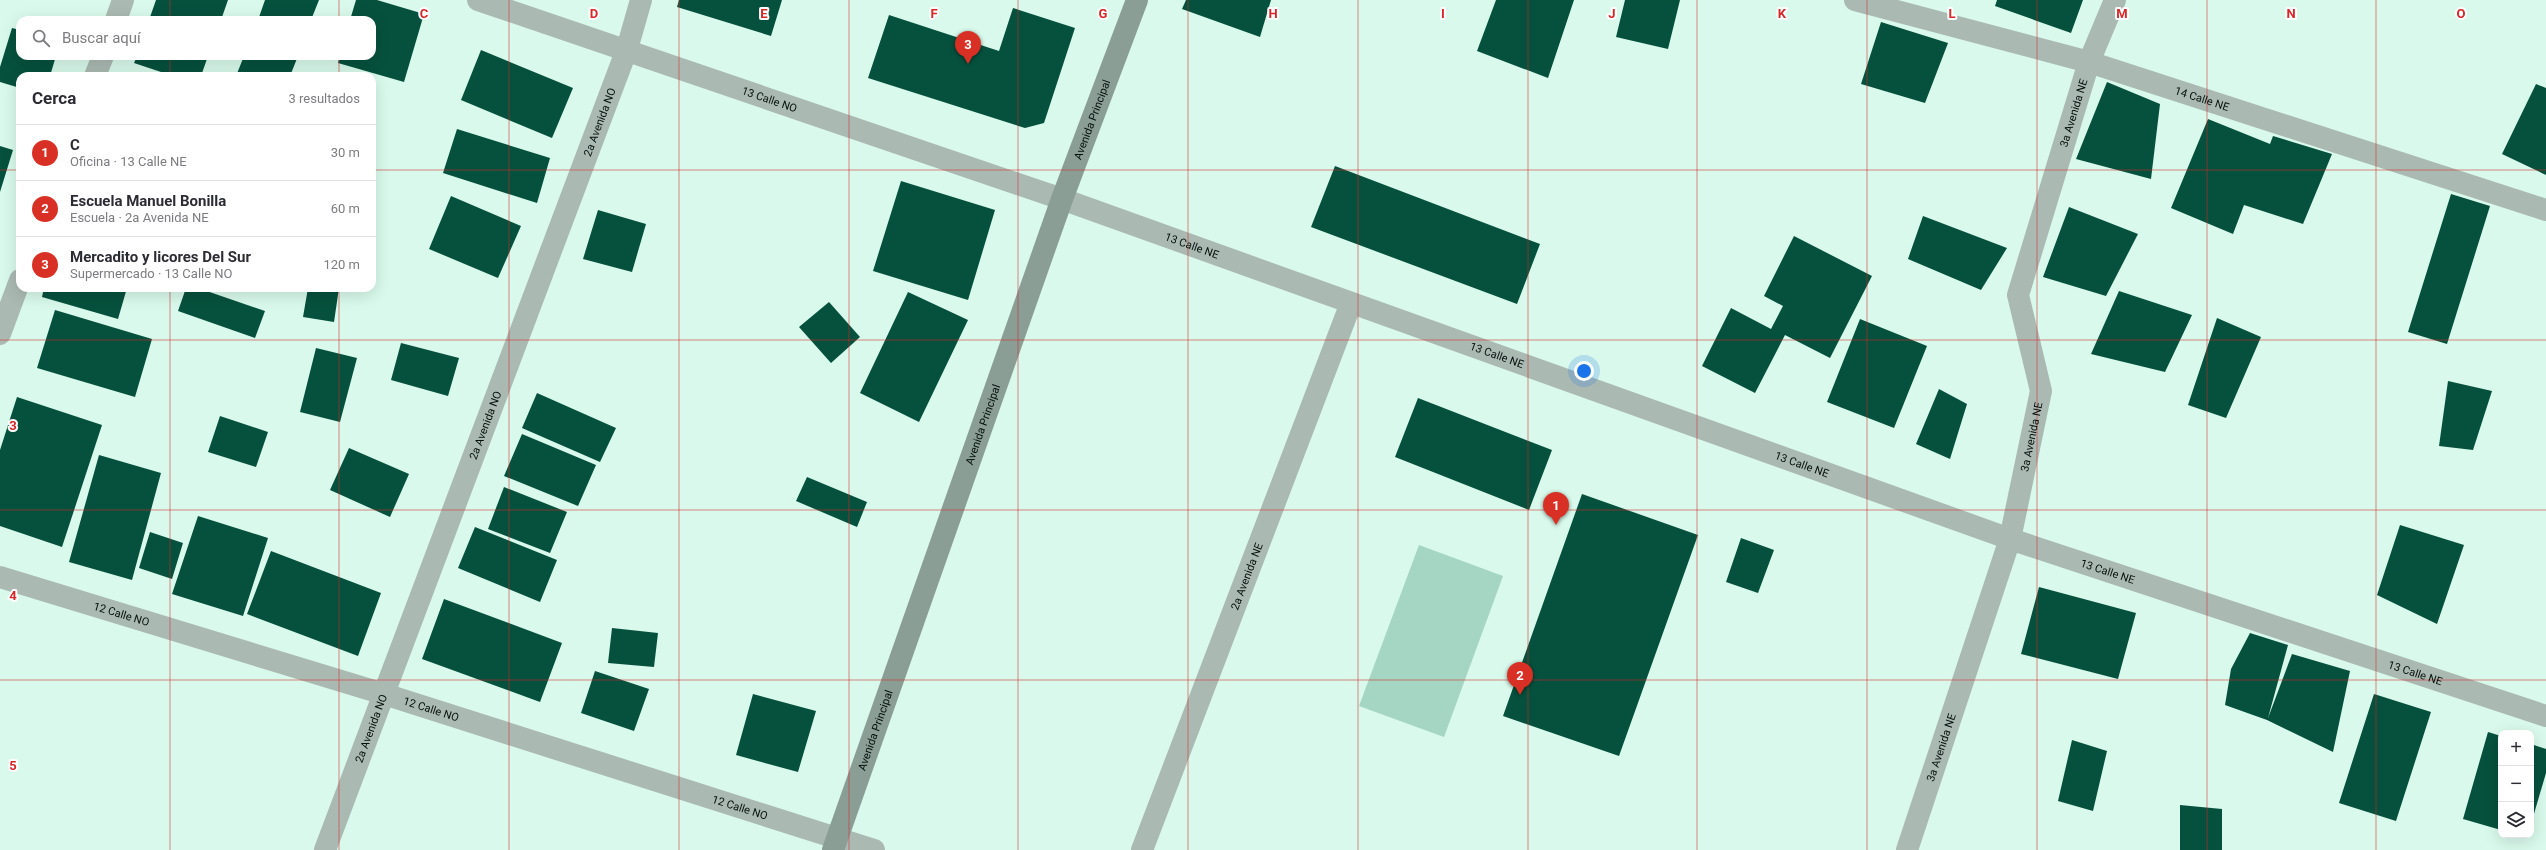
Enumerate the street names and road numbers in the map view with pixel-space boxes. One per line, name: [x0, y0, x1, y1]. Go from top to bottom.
street label: 3a Avenida NE: [2057, 77, 2091, 149]
street label: Avenida Principal: [1071, 78, 1113, 162]
street label: 13 Calle NO: [740, 84, 799, 115]
street label: 14 Calle NE: [2173, 84, 2231, 114]
street label: 2a Avenida NO: [581, 86, 619, 158]
street label: 13 Calle NE: [1163, 230, 1220, 262]
street label: 13 Calle NE: [1468, 340, 1525, 371]
street label: Avenida Principal: [963, 383, 1003, 467]
street label: 2a Avenida NO: [467, 389, 504, 461]
street label: 3a Avenida NE: [2018, 401, 2046, 473]
street label: 13 Calle NE: [1773, 449, 1830, 480]
street label: 2a Avenida NE: [1228, 541, 1266, 612]
street label: 13 Calle NE: [2079, 557, 2136, 587]
street label: 12 Calle NO: [92, 600, 151, 629]
street label: 13 Calle NE: [2386, 658, 2444, 688]
street label: Avenida Principal: [855, 688, 896, 772]
street label: 2a Avenida NO: [353, 693, 390, 765]
street label: 12 Calle NO: [402, 695, 461, 724]
street label: 3a Avenida NE: [1924, 712, 1959, 783]
street label: 12 Calle NO: [710, 793, 769, 823]

